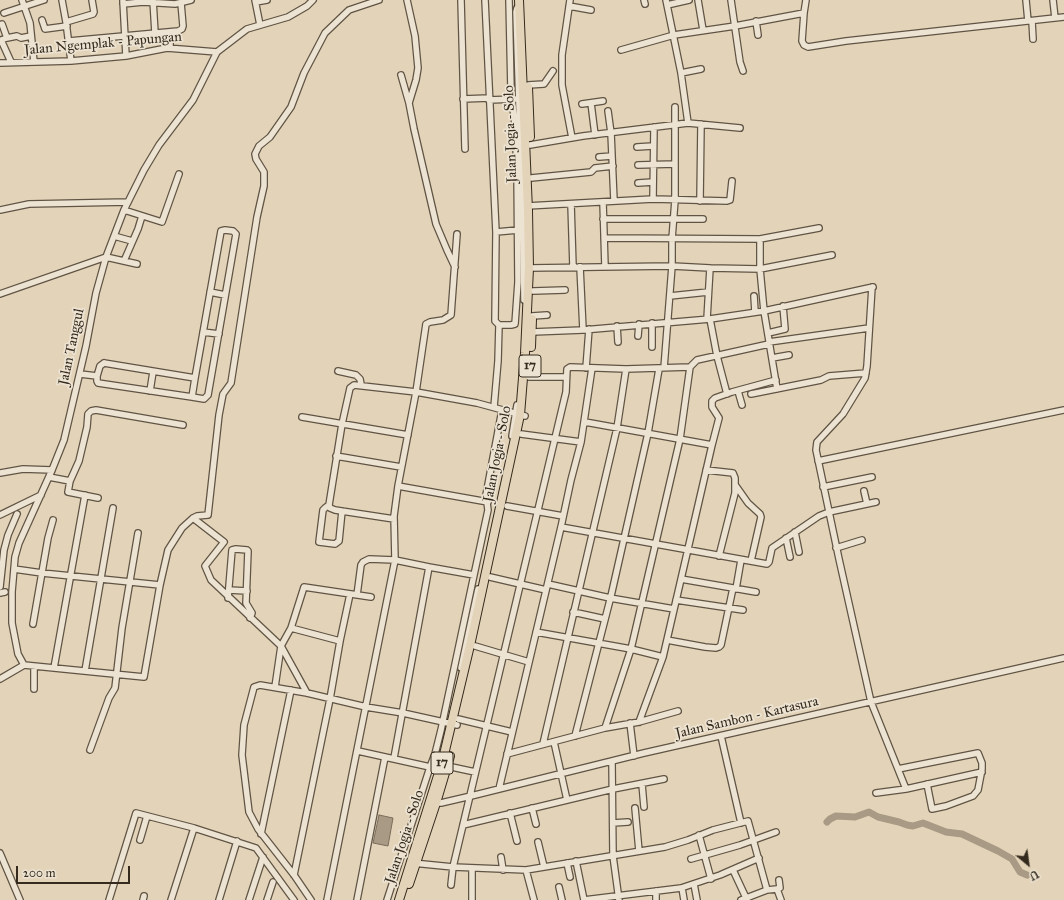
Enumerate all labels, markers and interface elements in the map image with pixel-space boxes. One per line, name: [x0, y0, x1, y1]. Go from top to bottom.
street label: Jalan Ngemplak - Papungan: [24, 29, 182, 59]
street label: Jalan Jogja - Solo: [501, 85, 521, 183]
street label: Jalan Tanggul: [56, 307, 88, 387]
road number: 17: [519, 355, 541, 377]
street label: Jalan Jogja - Solo: [480, 404, 516, 504]
street label: Jalan Sambon - Kartasura: [674, 693, 820, 743]
road number: 17: [431, 752, 453, 774]
street label: Jalan Jogja - Solo: [382, 788, 428, 886]
north arrow: [1008, 844, 1048, 884]
scale bar: [18, 858, 132, 884]
text: 200 m: [23, 866, 56, 880]
text: U: [1027, 867, 1041, 883]

